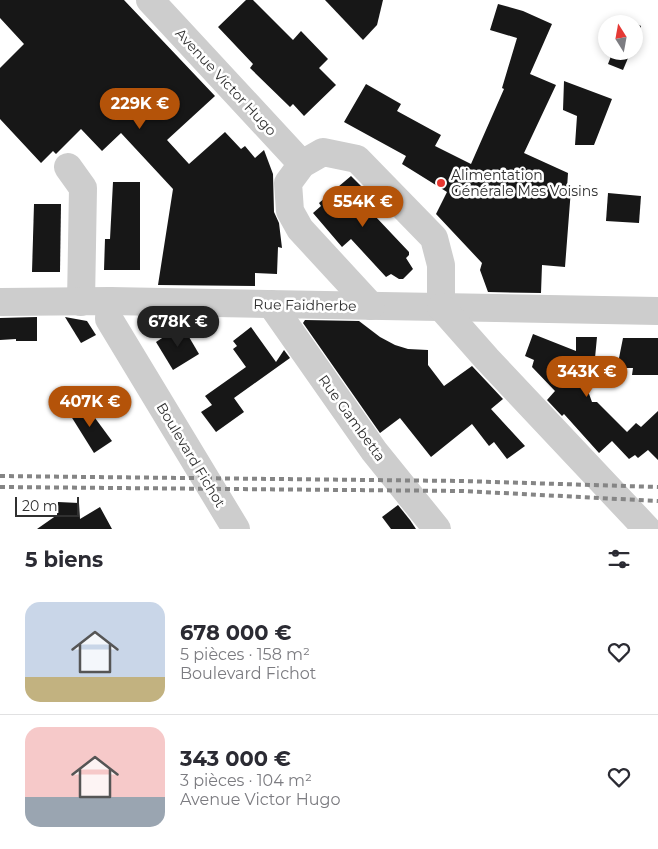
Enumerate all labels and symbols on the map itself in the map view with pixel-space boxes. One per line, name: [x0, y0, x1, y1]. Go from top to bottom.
north arrow: [598, 15, 642, 60]
street label: Avenue Victor Hugo: [172, 25, 281, 140]
pin: 229K €: [99, 88, 181, 130]
place label: Alimentation Générale Mes Voisins: [451, 166, 598, 200]
marker: Alimentation Générale Mes Voisins: [435, 177, 447, 189]
pin: 554K €: [322, 186, 404, 228]
street label: Rue Faidherbe: [253, 295, 357, 315]
pin: 678K €: [137, 306, 219, 348]
pin: 343K €: [546, 356, 628, 398]
street label: Rue Gambetta: [315, 371, 389, 465]
pin: 407K €: [49, 386, 131, 428]
street label: Boulevard Fichot: [153, 399, 230, 511]
scale bar: [15, 494, 79, 517]

